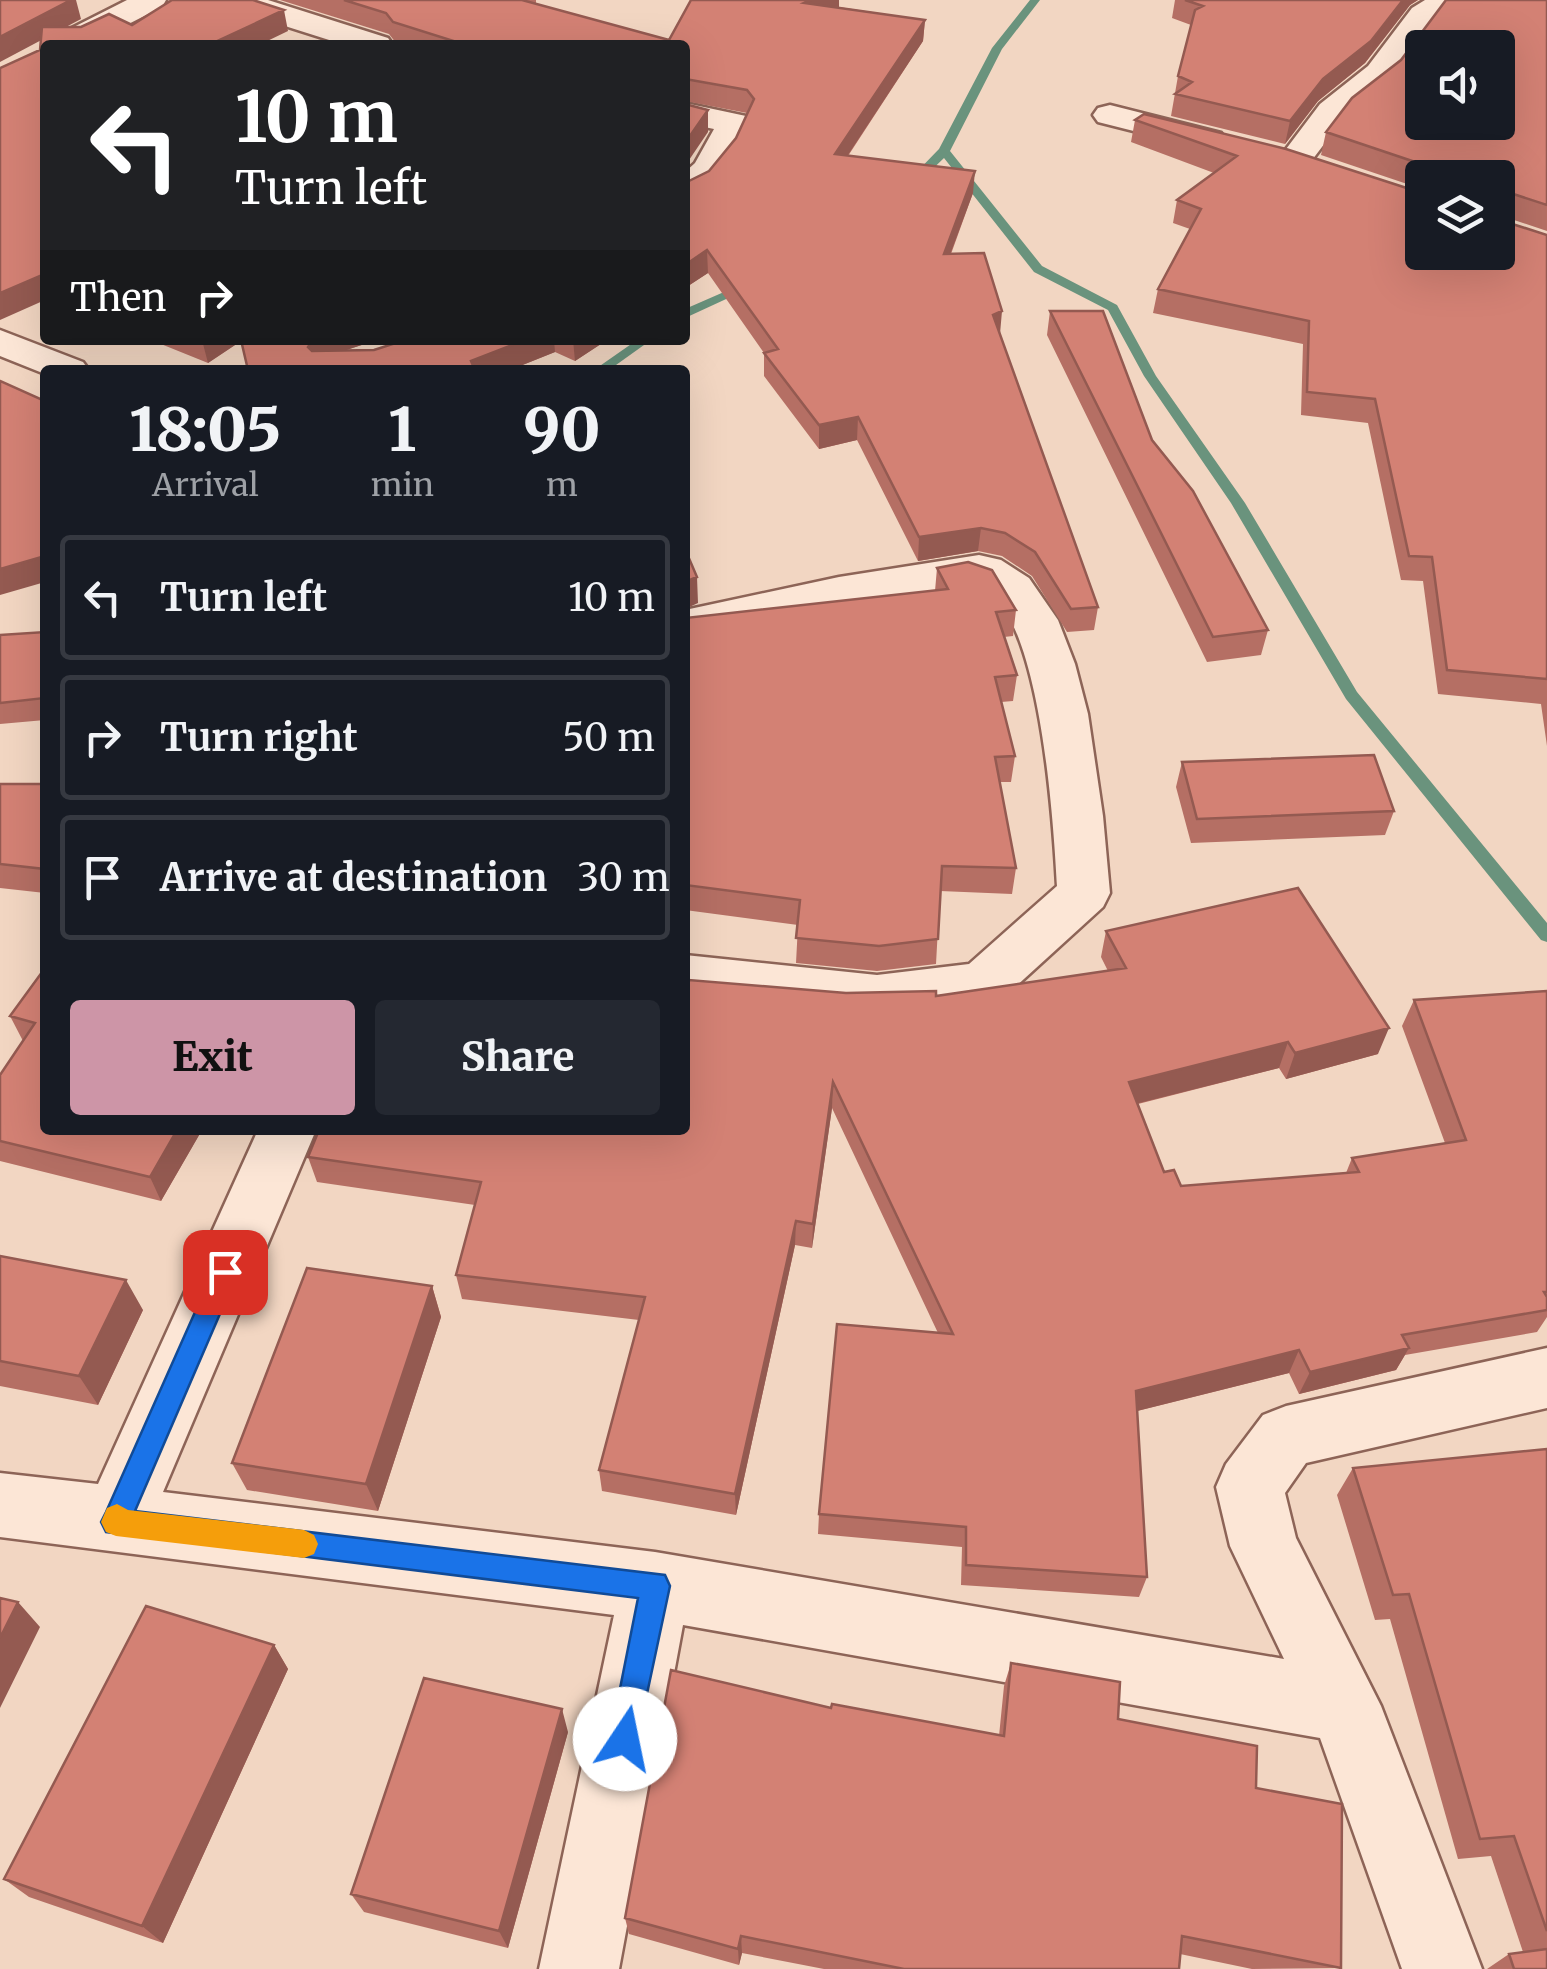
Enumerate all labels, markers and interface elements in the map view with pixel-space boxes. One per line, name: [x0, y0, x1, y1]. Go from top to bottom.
map controls: [1405, 30, 1515, 270]
button: sound: [1405, 30, 1515, 140]
text: 10 m: [235, 73, 398, 161]
icon: left: [70, 80, 200, 210]
text: Turn left: [235, 160, 427, 216]
button: layers: [1405, 160, 1515, 270]
icon: right: [187, 270, 242, 325]
text: Then: [70, 274, 167, 321]
text: 18:05: [129, 392, 281, 467]
text: 1: [388, 392, 416, 467]
text: 90: [523, 392, 601, 467]
text: Arrival: [152, 465, 259, 505]
text: min: [371, 465, 434, 505]
text: m: [546, 465, 578, 505]
icon: left: [75, 570, 130, 625]
text: Turn left: [160, 574, 327, 621]
text: 10 m: [568, 574, 655, 621]
icon: right: [75, 710, 130, 765]
text: Turn right: [160, 714, 358, 761]
text: 50 m: [562, 714, 655, 761]
icon: arrive: [75, 850, 130, 905]
text: Arrive at destination: [160, 854, 547, 901]
text: 30 m: [577, 854, 670, 901]
button: Exit: [70, 1000, 355, 1115]
button: Share: [375, 1000, 660, 1115]
pin: [183, 1230, 268, 1315]
icon: arrive: [198, 1245, 253, 1300]
position arrow: [573, 1687, 677, 1791]

